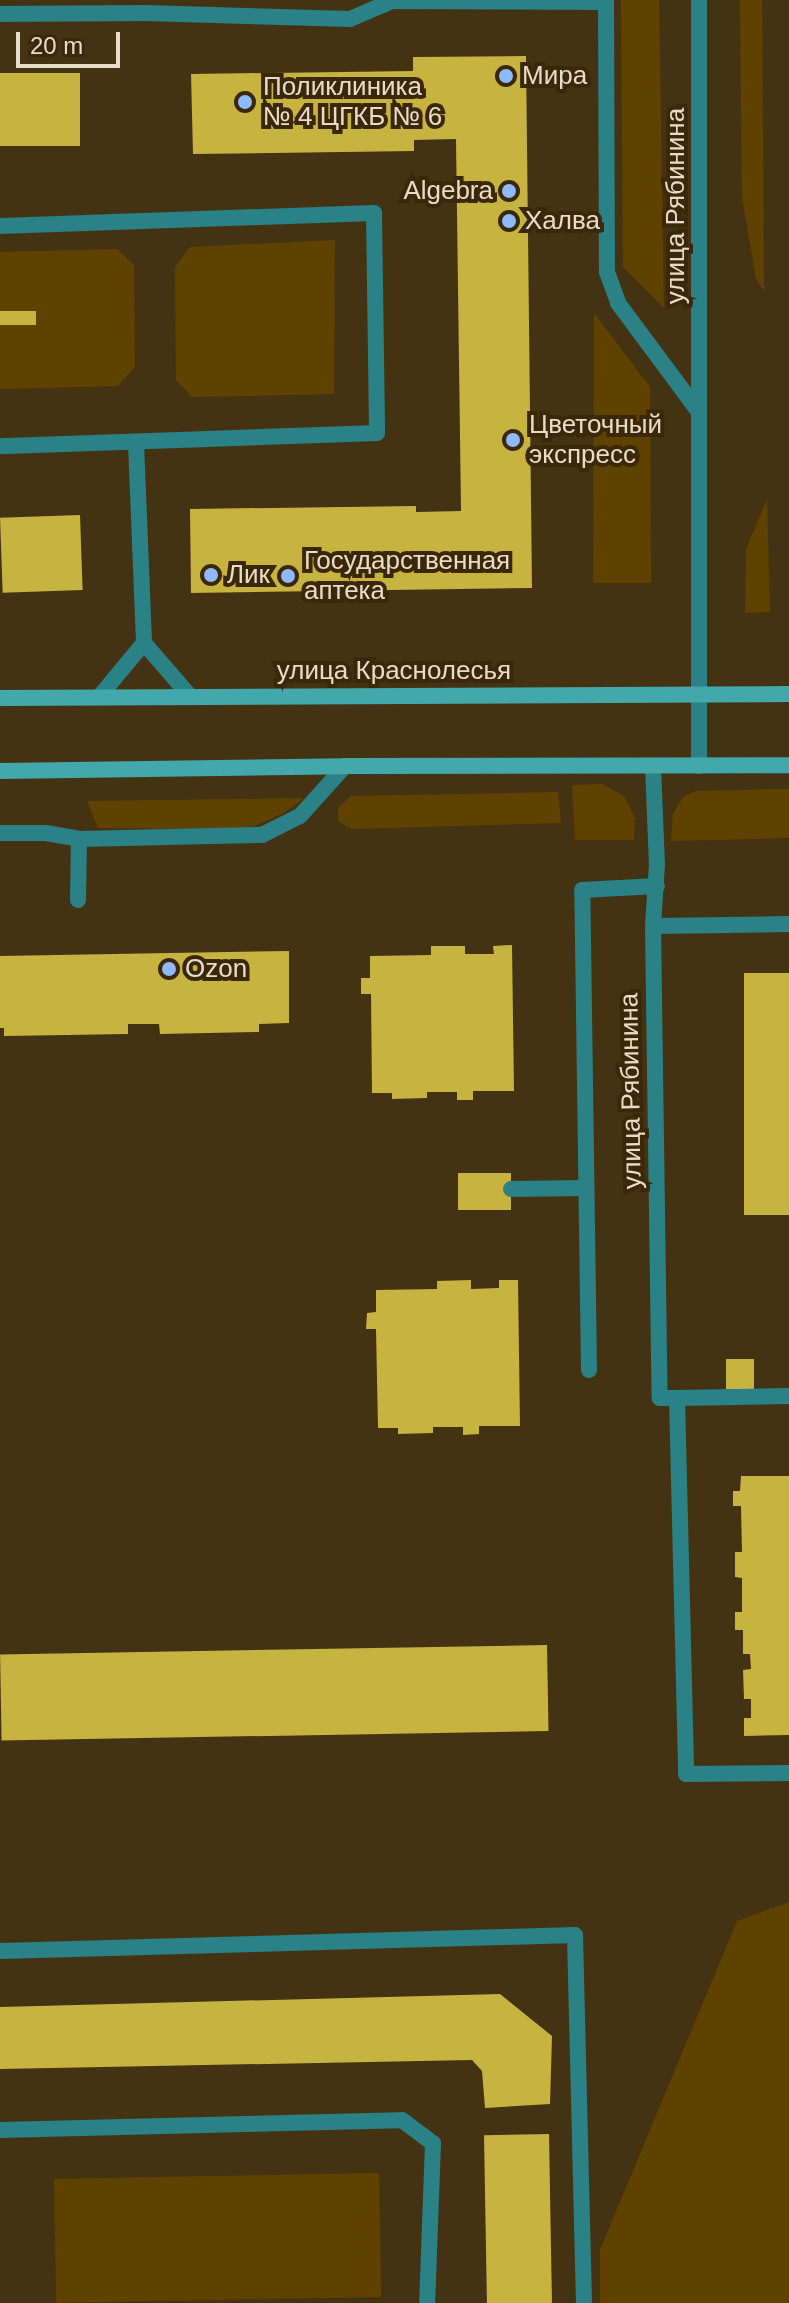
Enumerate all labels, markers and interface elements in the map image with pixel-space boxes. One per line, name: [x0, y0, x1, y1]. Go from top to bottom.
scale bar: [20, 16, 124, 66]
text: 20 m: [30, 32, 83, 59]
place label: Мира: [522, 60, 587, 92]
marker: Мира: [497, 67, 515, 85]
place label: Поликлиника № 4 ЦГКБ № 6: [263, 71, 442, 132]
marker: Поликлиника № 4 ЦГКБ № 6: [234, 91, 256, 113]
street label: улица Рябинина: [660, 108, 692, 304]
place label: Algebra: [403, 175, 493, 207]
marker: Algebra: [500, 182, 518, 200]
place label: Халва: [525, 205, 600, 237]
marker: Халва: [500, 212, 518, 230]
place label: Цветочный экспресс: [529, 409, 662, 470]
marker: Цветочный экспресс: [504, 431, 522, 449]
place label: Государственная аптека: [304, 545, 510, 606]
place label: Лик: [227, 559, 270, 591]
marker: Лик: [202, 566, 220, 584]
marker: Государственная аптека: [279, 567, 297, 585]
street label: улица Краснолесья: [277, 655, 511, 687]
place label: Ozon: [185, 953, 247, 985]
marker: Ozon: [160, 960, 178, 978]
street label: улица Рябинина: [614, 993, 648, 1189]

